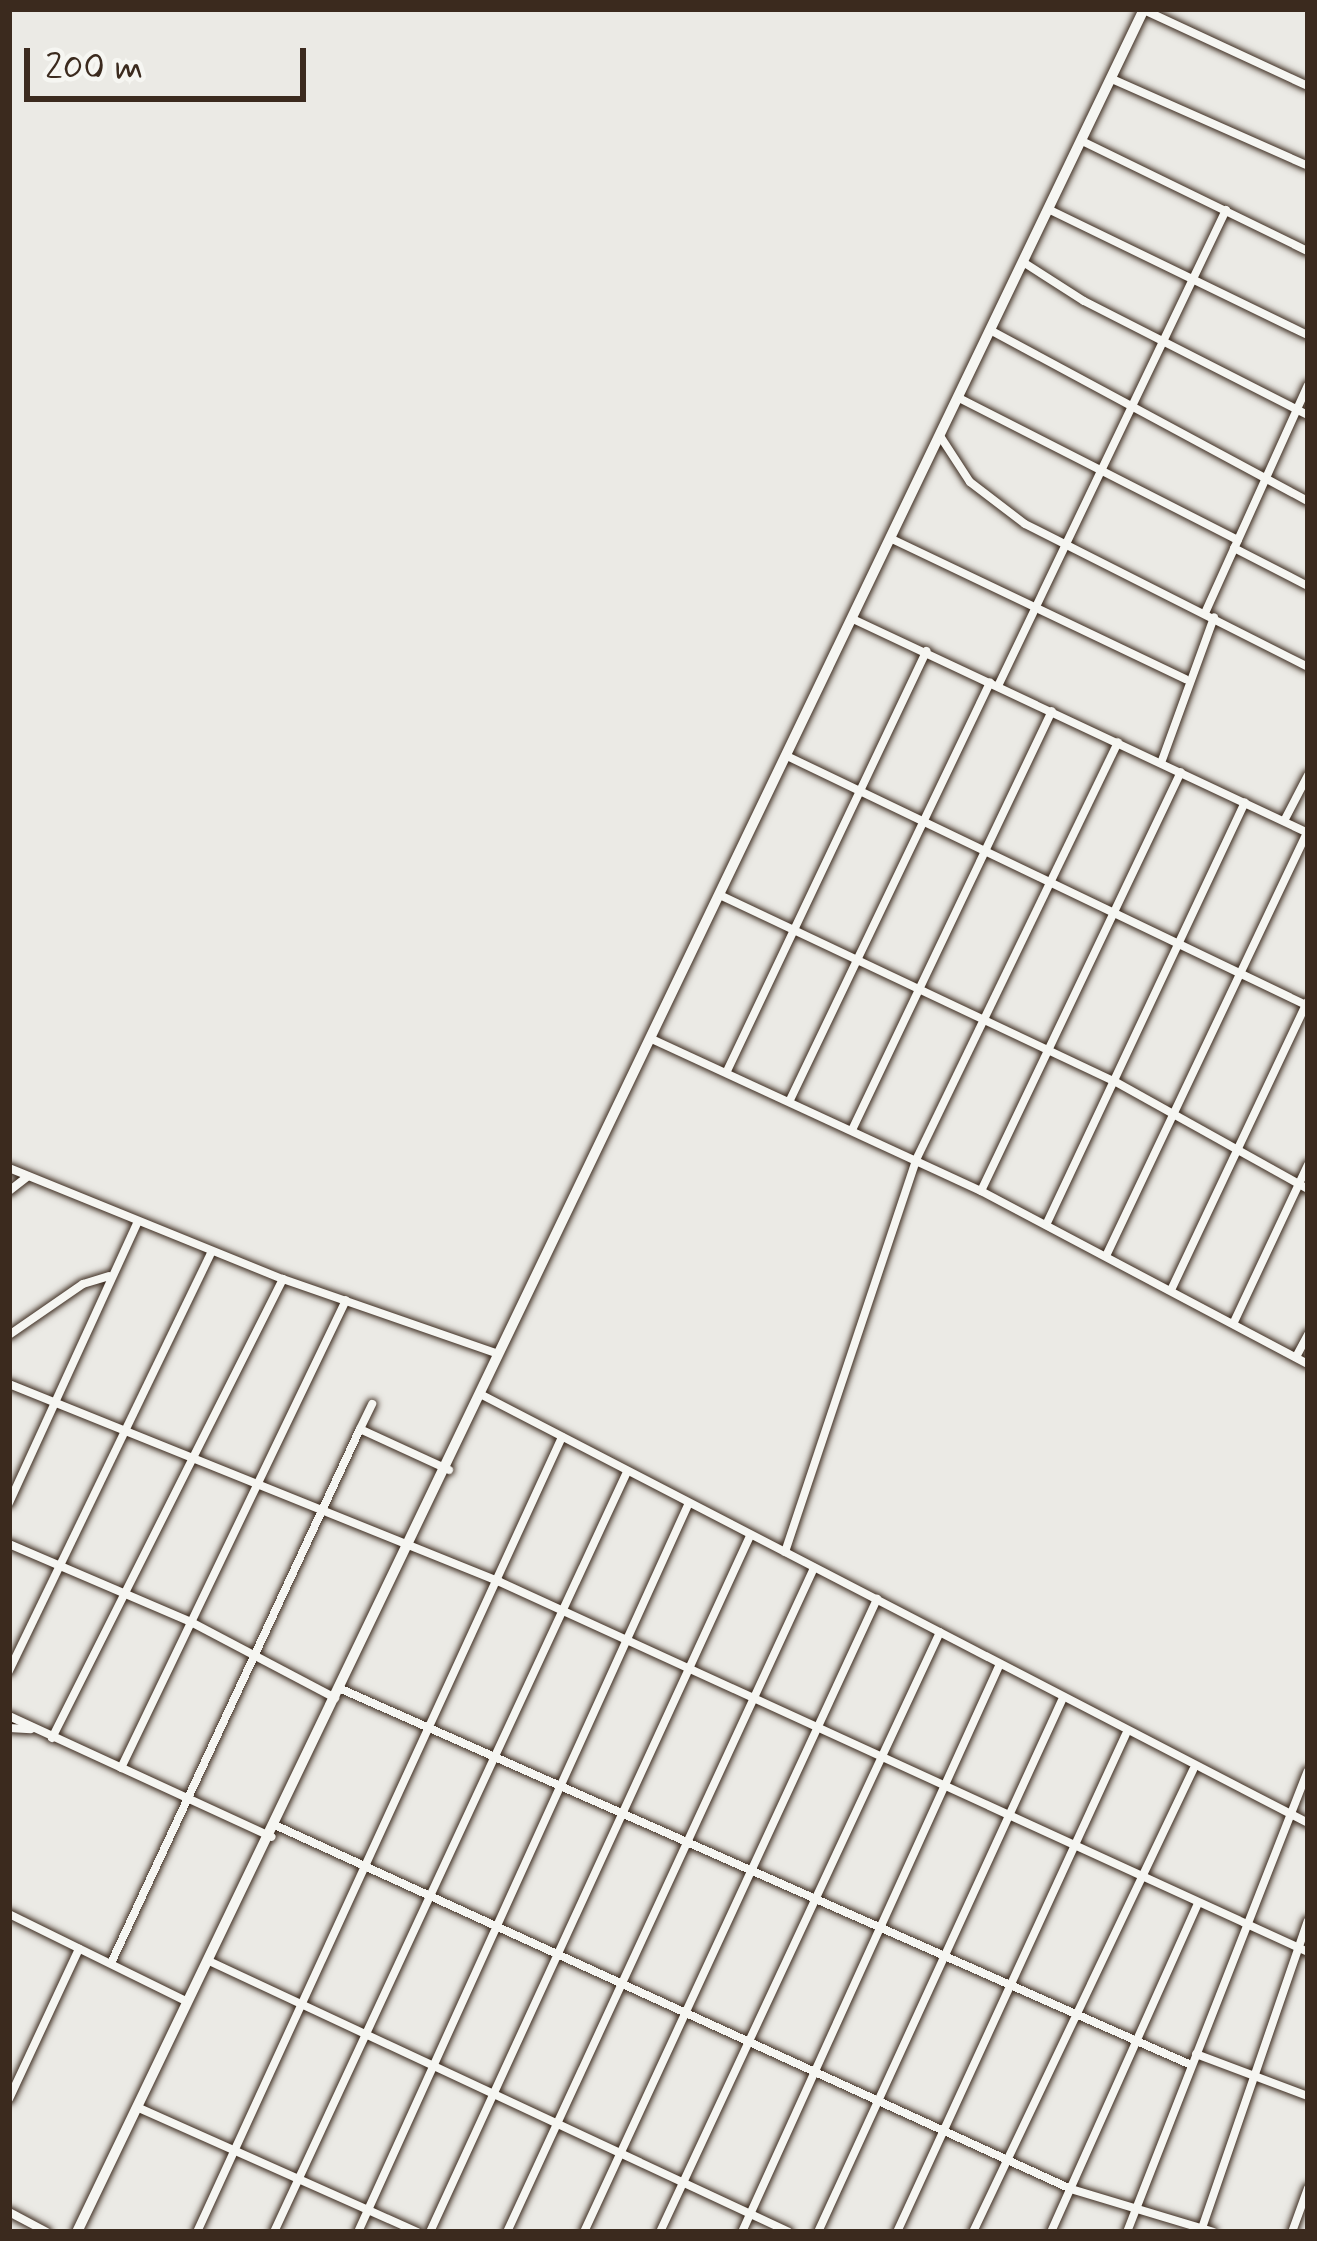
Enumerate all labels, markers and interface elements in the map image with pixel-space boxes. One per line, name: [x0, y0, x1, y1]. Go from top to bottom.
scale bar: [30, 24, 312, 98]
text: 200 m: [45, 45, 143, 92]

